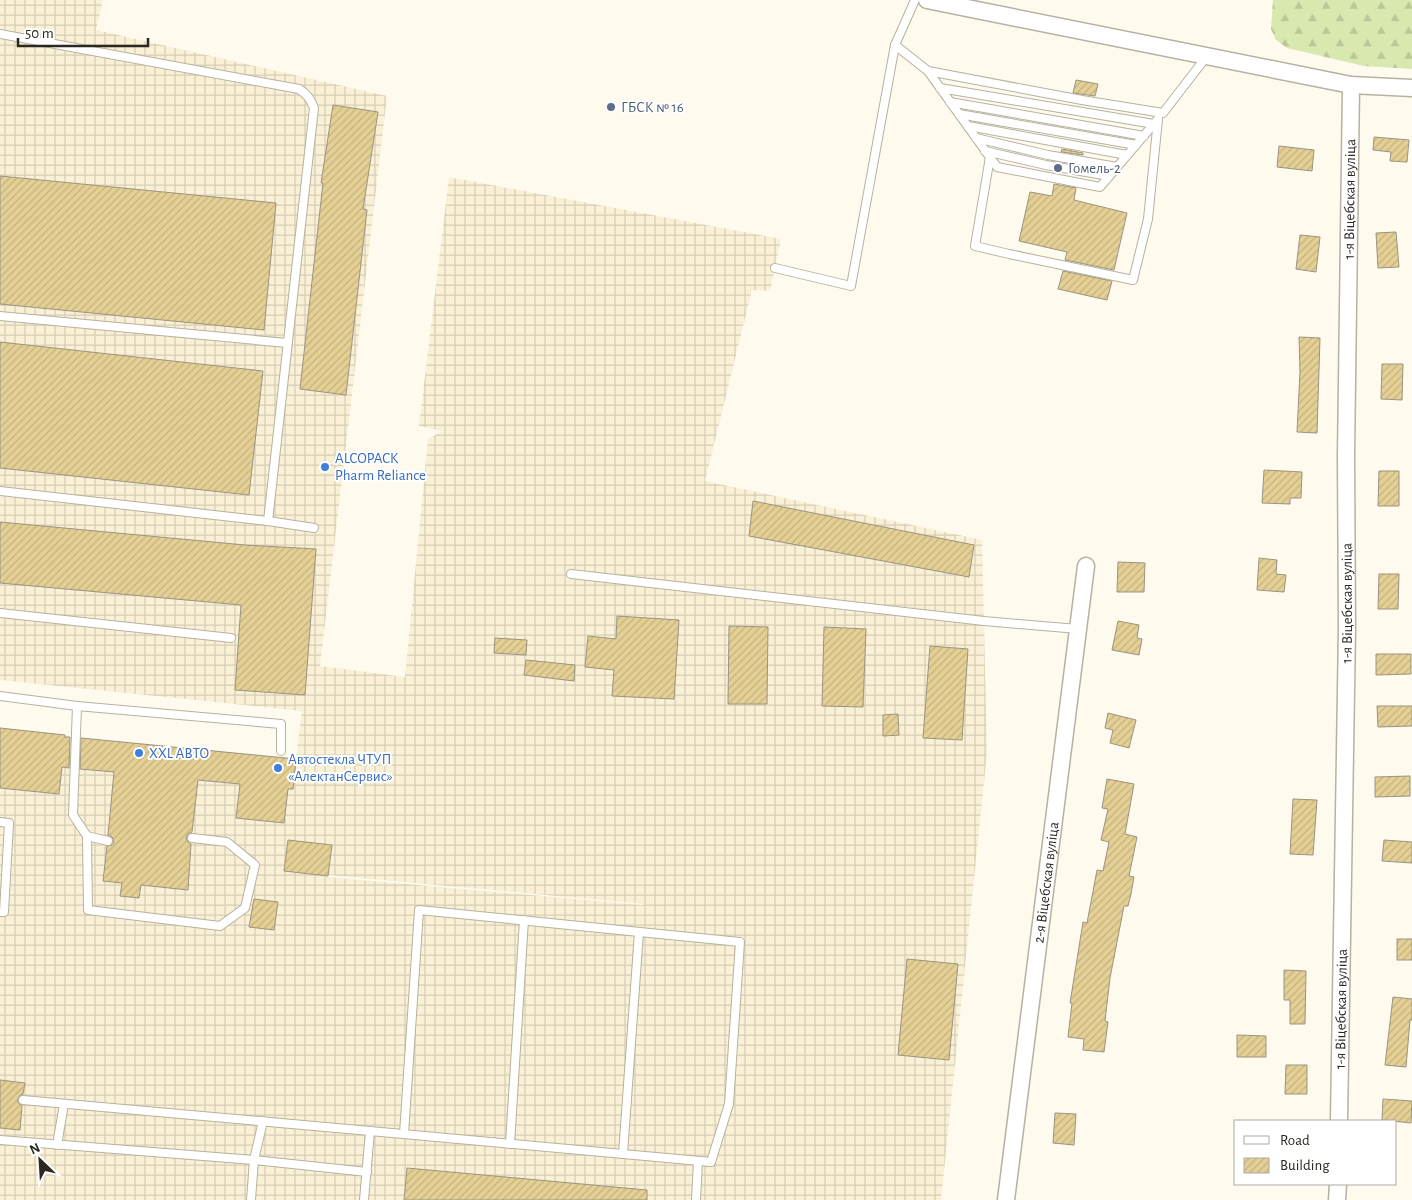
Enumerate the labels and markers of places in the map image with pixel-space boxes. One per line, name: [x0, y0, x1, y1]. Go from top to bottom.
place label: ГБСК № 16: [621, 100, 684, 115]
marker: ГБСК № 16: [605, 101, 617, 113]
place label: Гомель-2: [1068, 161, 1121, 176]
marker: Гомель-2: [1052, 162, 1064, 174]
place label: ALCOPACK Pharm Reliance: [335, 451, 426, 483]
marker: ALCOPACK Pharm Reliance: [319, 461, 331, 473]
place label: XXL АВТО: [149, 746, 209, 761]
marker: XXL АВТО: [133, 747, 145, 759]
place label: Автостекла ЧТУП «АлектанСервис»: [288, 752, 393, 784]
marker: Автостекла ЧТУП «АлектанСервис»: [272, 762, 284, 774]

